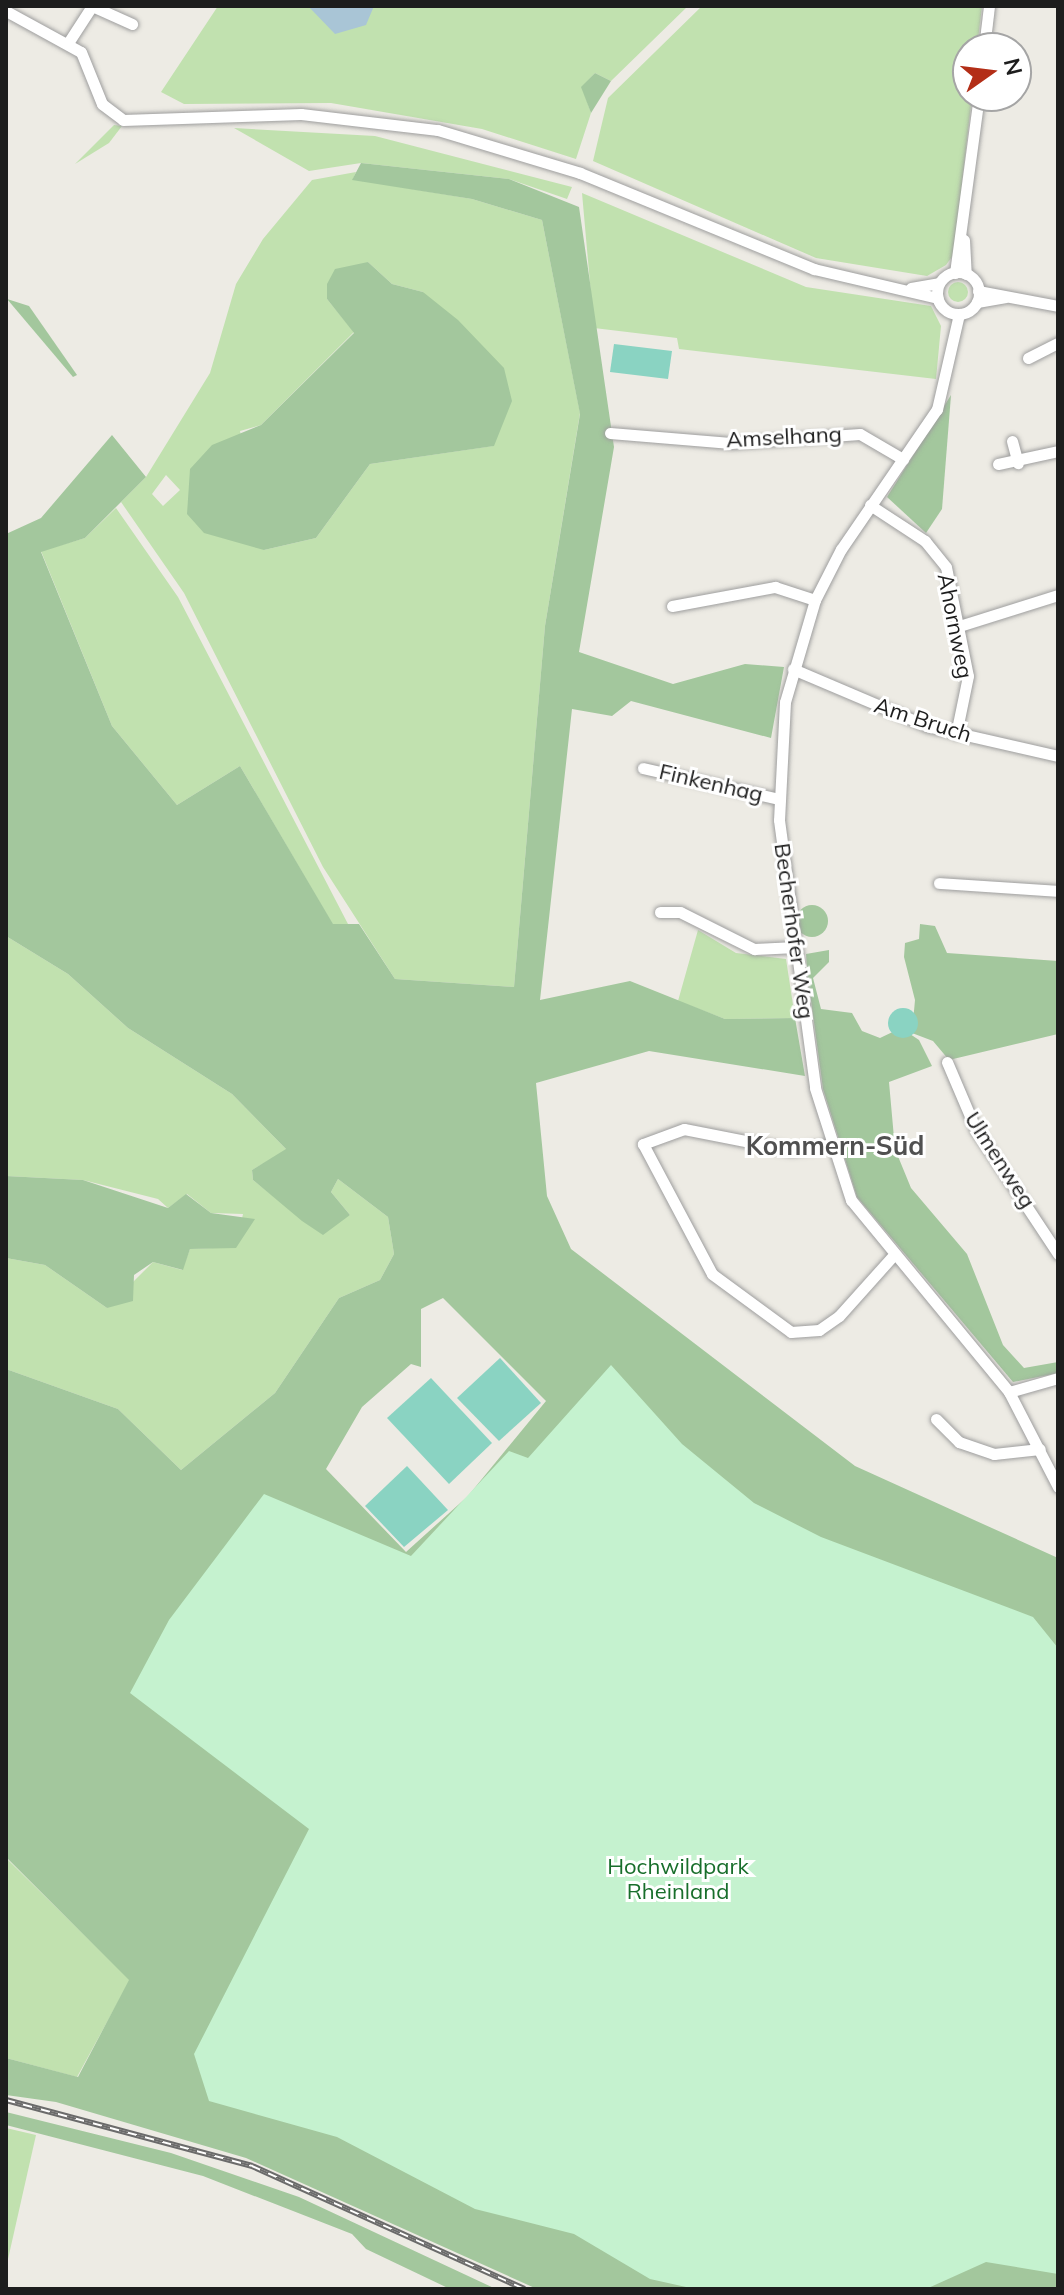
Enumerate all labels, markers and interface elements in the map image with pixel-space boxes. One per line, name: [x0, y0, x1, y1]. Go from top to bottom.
north arrow: [952, 32, 1032, 112]
text: N: [998, 55, 1029, 78]
street label: Amselhang: [725, 421, 843, 453]
street label: Ahornweg: [932, 571, 978, 681]
street label: Am Bruch: [871, 692, 975, 748]
street label: Finkenhag: [657, 758, 765, 808]
street label: Becherhofer Weg: [769, 841, 819, 1021]
street label: Ulmenweg: [959, 1107, 1041, 1213]
district label: Kommern-Süd: [746, 1130, 924, 1162]
park label: Hochwildpark Rheinland: [607, 1853, 749, 1904]

